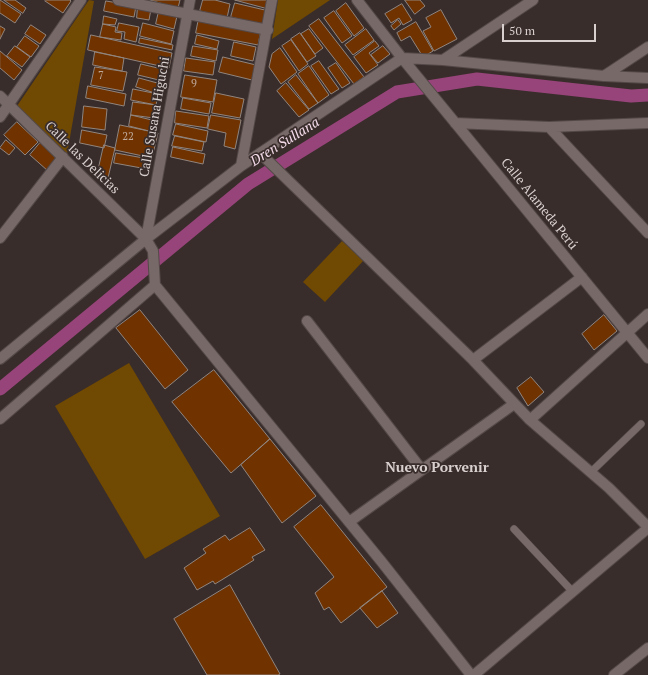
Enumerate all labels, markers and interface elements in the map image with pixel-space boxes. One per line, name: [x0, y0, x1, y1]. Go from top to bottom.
scale bar: [504, 16, 598, 42]
text: 50 m: [509, 23, 535, 38]
street label: Calle Susana Higuchi: [137, 56, 173, 178]
house number: 7: [98, 69, 104, 83]
house number: 9: [191, 77, 197, 91]
water label: Dren Sullana: [247, 114, 323, 170]
street label: Calle las Delicias: [42, 119, 122, 197]
house number: 22: [122, 130, 134, 144]
street label: Calle Alameda Perú: [497, 155, 581, 253]
district label: Nuevo Porvenir: [385, 460, 489, 476]

